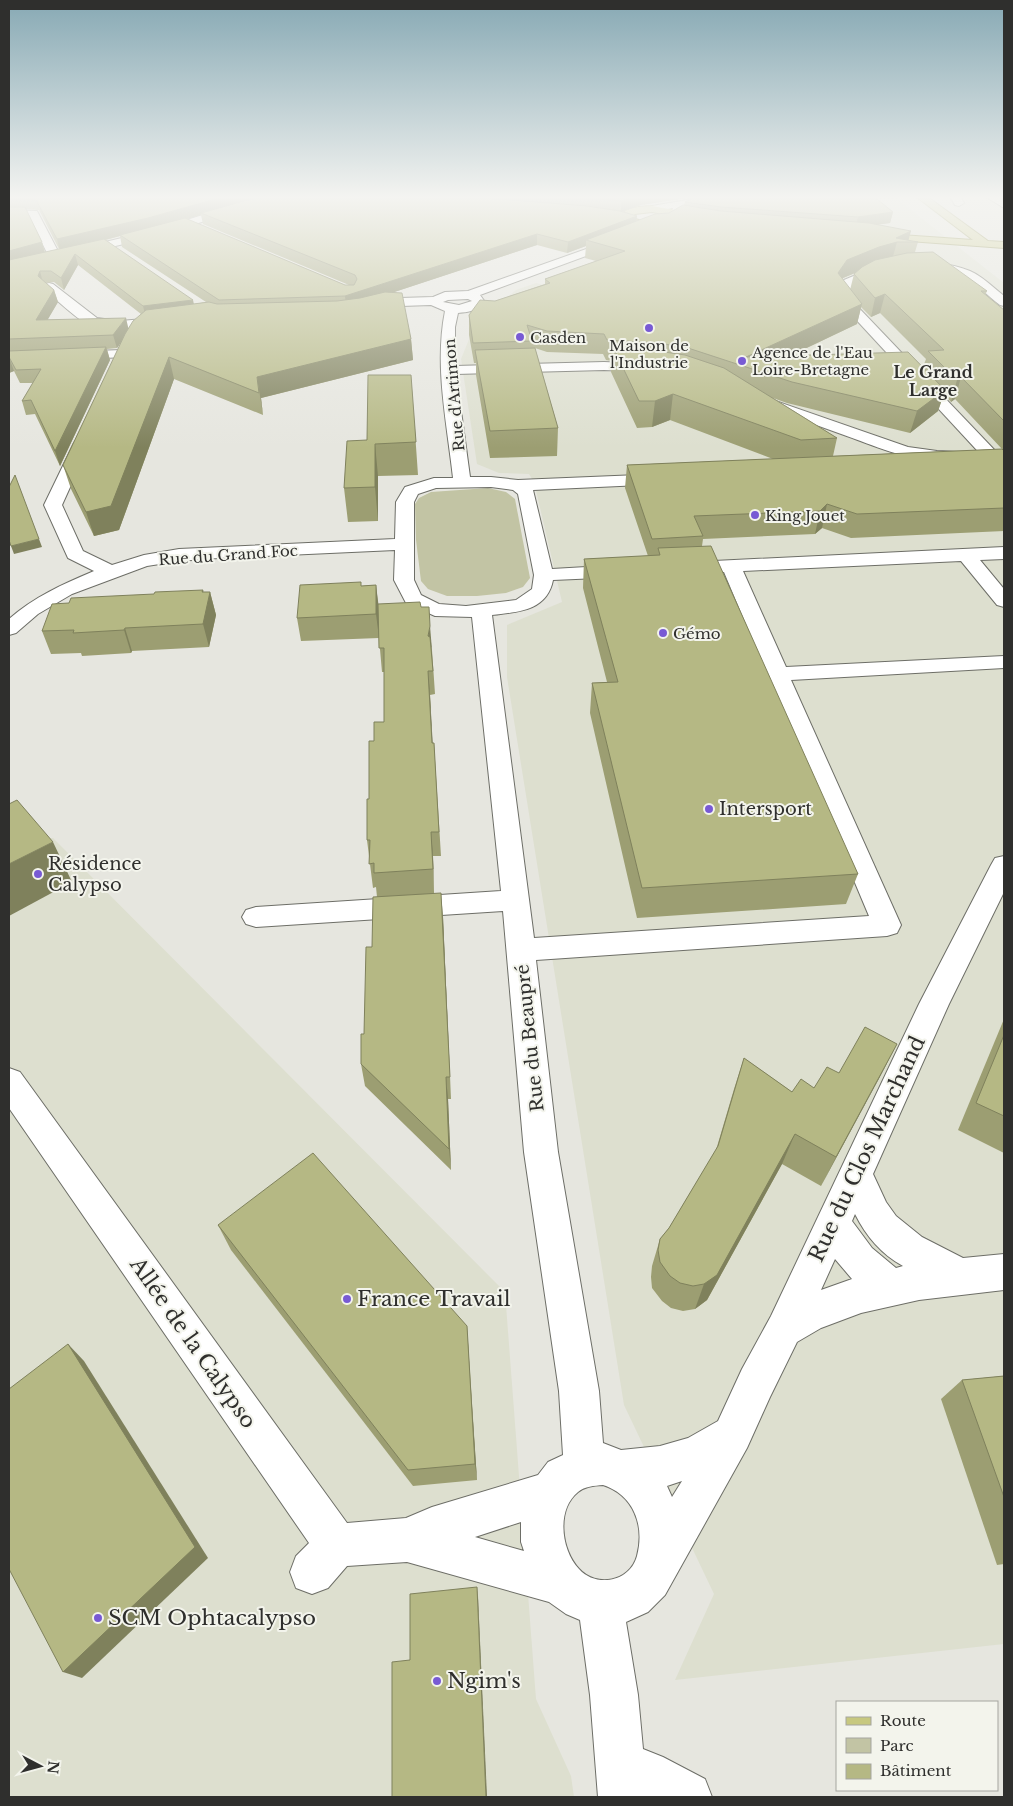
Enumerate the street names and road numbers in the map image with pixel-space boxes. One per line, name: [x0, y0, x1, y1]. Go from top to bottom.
street label: Rue d'Artimon: [440, 338, 468, 452]
street label: Rue du Grand Foc: [158, 541, 298, 569]
street label: Rue du Beaupré: [511, 963, 549, 1113]
street label: Rue du Clos Marchand: [803, 1032, 931, 1266]
street label: Allée de la Calypso: [124, 1252, 262, 1433]

